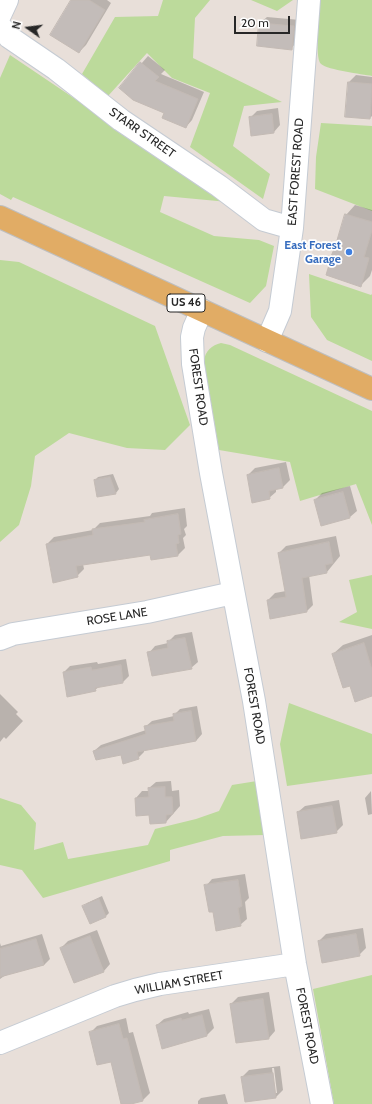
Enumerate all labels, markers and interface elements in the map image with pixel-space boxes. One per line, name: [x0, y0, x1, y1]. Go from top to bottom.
north arrow: [8, 8, 48, 48]
scale bar: [236, 8, 292, 34]
text: 20 m: [241, 15, 269, 30]
text: N: [9, 20, 24, 31]
street label: STARR STREET: [106, 105, 178, 161]
street label: EAST FOREST ROAD: [285, 118, 307, 226]
place label: East Forest Garage: [284, 238, 341, 266]
marker: East Forest Garage: [344, 247, 354, 257]
road number: US 46: [167, 294, 205, 312]
street label: FOREST ROAD: [185, 347, 211, 427]
street label: ROSE LANE: [86, 605, 148, 629]
street label: FOREST ROAD: [240, 666, 268, 746]
street label: WILLIAM STREET: [134, 968, 224, 998]
street label: FOREST ROAD: [293, 986, 321, 1066]

